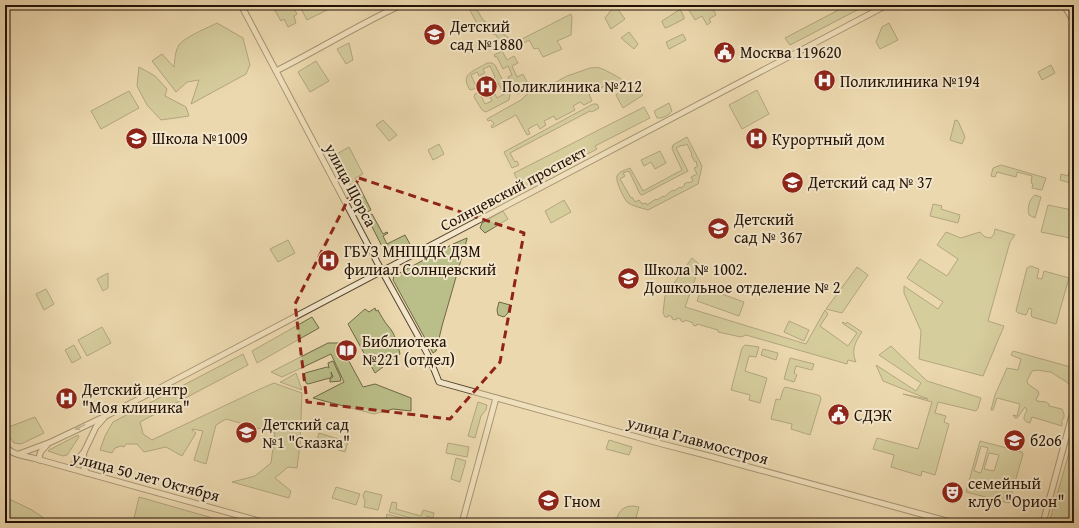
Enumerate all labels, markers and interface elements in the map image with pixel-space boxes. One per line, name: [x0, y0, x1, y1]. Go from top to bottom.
place label: Детский сад №1880: [449, 14, 523, 56]
school or university icon: Детский сад №1880: [422, 22, 448, 48]
public building icon: Москва 119620: [712, 39, 738, 65]
place label: Москва 119620: [740, 40, 842, 64]
hospital icon: Поликлиника №194: [812, 68, 838, 94]
place label: Поликлиника №194: [840, 69, 980, 93]
hospital icon: Поликлиника №212: [474, 73, 500, 99]
place label: Поликлиника №212: [502, 74, 642, 98]
school or university icon: Школа №1009: [123, 125, 149, 151]
place label: Школа №1009: [152, 126, 248, 150]
hospital icon: Курортный дом: [743, 126, 769, 152]
place label: Курортный дом: [772, 127, 885, 151]
street label: улица Щорса: [318, 138, 383, 231]
street label: Солнцевский проспект: [435, 139, 591, 237]
school or university icon: Детский сад № 37: [780, 169, 806, 195]
place label: Детский сад № 37: [807, 170, 933, 194]
place label: Детский сад № 367: [733, 207, 803, 249]
school or university icon: Детский сад № 367: [705, 215, 731, 241]
place label: ГБУЗ МНПЦДК ДЗМ филиал Солнцевский: [344, 239, 497, 281]
hospital icon: ГБУЗ МНПЦДК ДЗМ филиал Солнцевский: [315, 247, 341, 273]
place label: Школа № 1002. Дошкольное отделение № 2: [643, 257, 840, 299]
school or university icon: Школа № 1002. Дошкольное отделение № 2: [616, 265, 642, 291]
place label: Библиотека №221 (отдел): [362, 329, 455, 371]
library icon: Библиотека №221 (отдел): [334, 337, 360, 363]
place label: Детский центр "Моя клиника": [81, 377, 190, 419]
hospital icon: Детский центр "Моя клиника": [53, 385, 79, 411]
public building icon: СДЭК: [825, 402, 851, 428]
place label: СДЭК: [854, 403, 892, 427]
street label: улица Главмосстроя: [624, 409, 771, 470]
place label: Детский сад №1 "Сказка": [261, 412, 350, 454]
school or university icon: Детский сад №1 "Сказка": [234, 420, 260, 446]
one-way arrow: [74, 424, 86, 431]
school or university icon: б2о6: [1002, 427, 1028, 453]
place label: б2о6: [1030, 428, 1062, 452]
street label: улица 50 лет Октября: [68, 444, 223, 507]
place label: семейный клуб "Орион": [968, 471, 1064, 513]
theatre icon: семейный клуб "Орион": [939, 479, 965, 505]
school or university icon: Гном: [535, 488, 561, 514]
place label: Гном: [564, 489, 601, 513]

